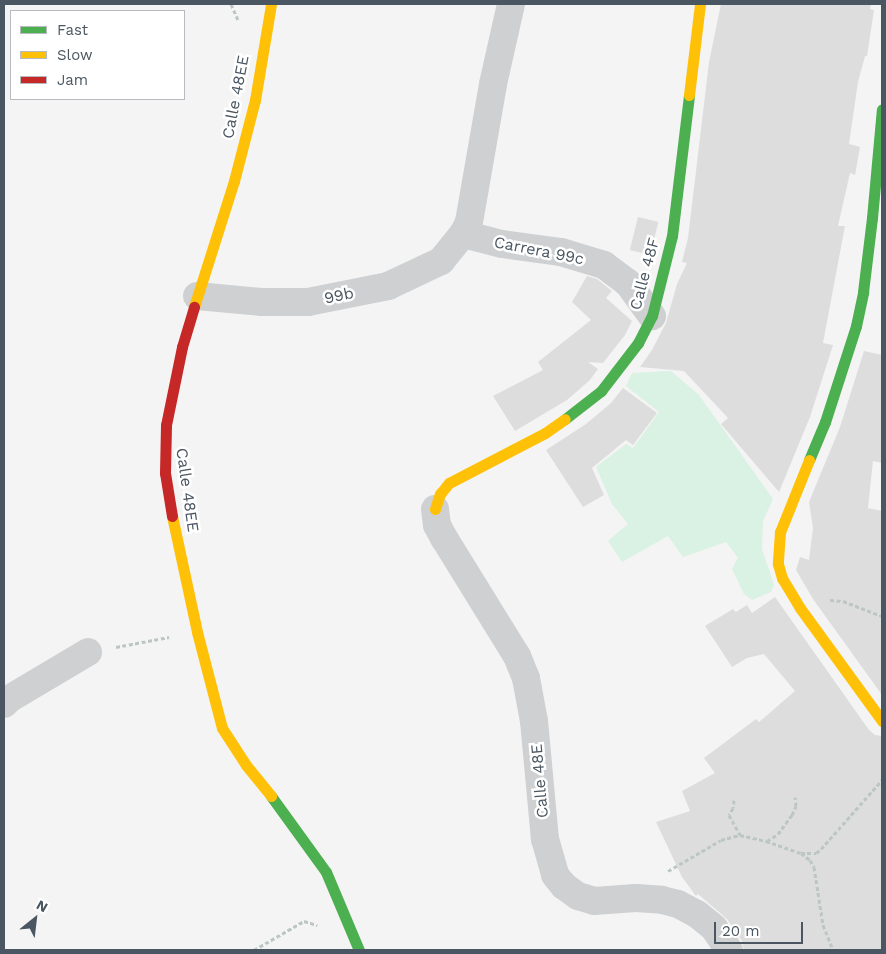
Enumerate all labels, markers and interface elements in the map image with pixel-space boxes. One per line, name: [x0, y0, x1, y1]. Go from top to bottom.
legend: [10, 10, 185, 100]
text: Fast: [57, 21, 88, 39]
text: Slow: [57, 46, 93, 64]
street label: Calle 48EE: [219, 54, 253, 140]
text: Jam: [57, 71, 88, 89]
street label: Carrera 99c: [492, 233, 586, 269]
street label: Calle 48F: [626, 236, 664, 312]
street label: 99b: [322, 284, 356, 308]
street label: Calle 48EE: [172, 447, 202, 533]
street label: Calle 48E: [527, 743, 553, 819]
north arrow: [10, 894, 60, 944]
text: N: [34, 896, 51, 915]
scale bar: [716, 912, 805, 944]
text: 20 m: [722, 922, 760, 940]

